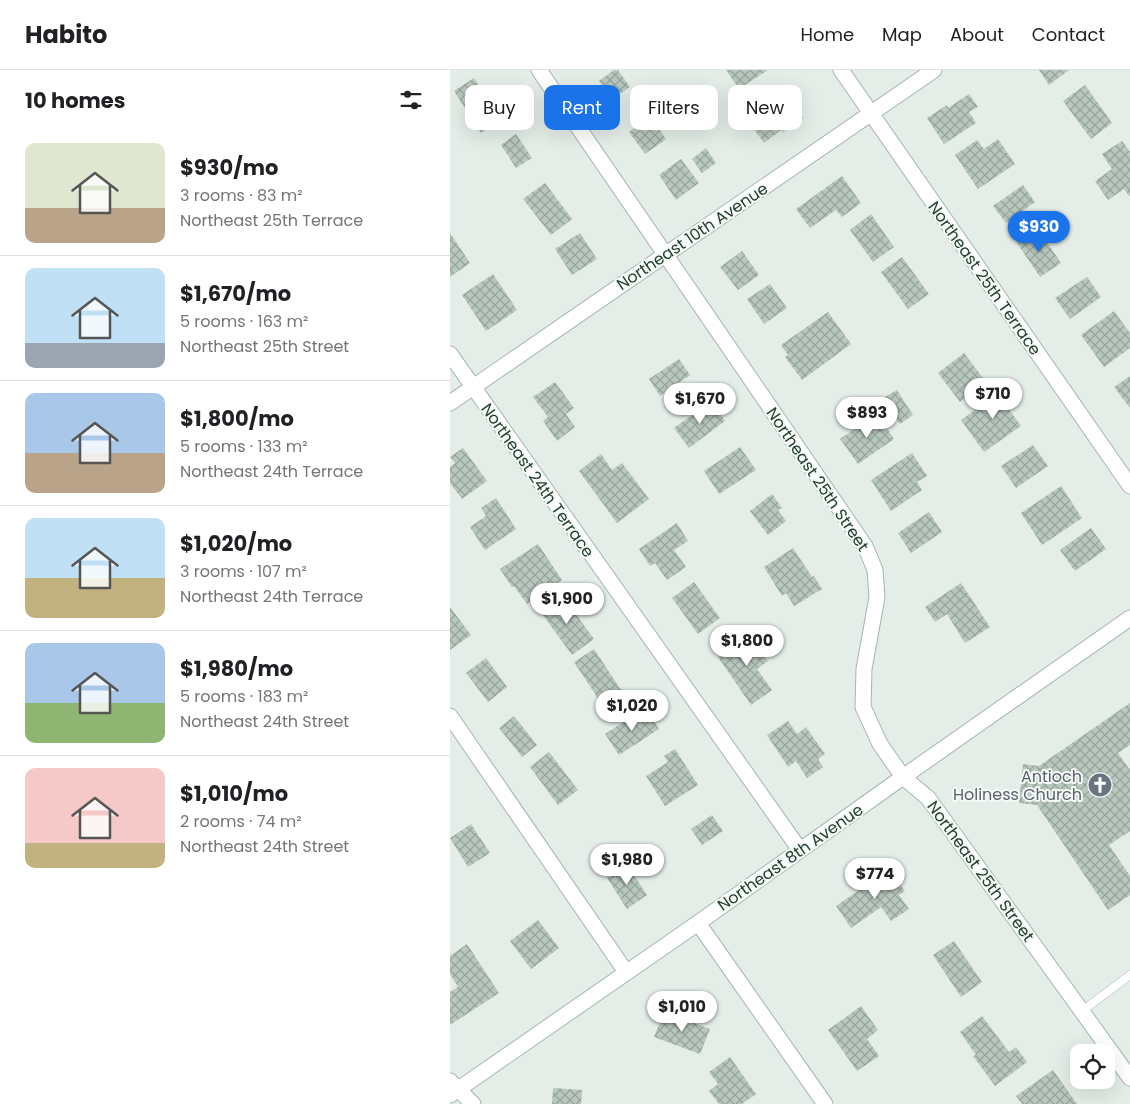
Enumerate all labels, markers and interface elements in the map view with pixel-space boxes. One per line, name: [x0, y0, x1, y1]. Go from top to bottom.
text: Habito: [25, 18, 107, 51]
text: Home: [800, 22, 854, 47]
text: Map: [882, 22, 922, 47]
text: About: [950, 22, 1004, 47]
text: Contact: [1032, 22, 1105, 47]
chip: Buy: [465, 85, 534, 130]
chip: Rent: [544, 85, 620, 130]
chip: Filters: [630, 85, 718, 130]
chip: New: [728, 85, 802, 130]
text: 10 homes: [25, 86, 125, 115]
icon: filters: [397, 86, 425, 114]
text: $930/mo: [180, 153, 278, 182]
icon: home: [65, 163, 125, 223]
street label: Northeast 10th Avenue: [612, 177, 773, 296]
text: 3 rooms · 83 m²: [180, 184, 302, 207]
street label: Northeast 25th Terrace: [923, 197, 1047, 360]
text: Northeast 25th Terrace: [180, 209, 363, 232]
pin: $930: [1009, 210, 1069, 253]
text: $930: [1019, 215, 1059, 238]
text: $1,670/mo: [180, 279, 291, 308]
icon: home: [65, 288, 125, 348]
text: 5 rooms · 163 m²: [180, 310, 308, 333]
text: Northeast 25th Street: [180, 335, 349, 358]
pin: $710: [963, 378, 1023, 420]
pin: $1,670: [659, 382, 741, 425]
text: $710: [975, 382, 1011, 405]
text: $1,670: [675, 387, 725, 410]
pin: $893: [837, 396, 897, 439]
street label: Northeast 24th Terrace: [476, 399, 600, 562]
text: $893: [847, 401, 887, 424]
street label: Northeast 25th Street: [761, 403, 875, 556]
text: $1,800/mo: [180, 404, 294, 433]
icon: home: [65, 413, 125, 473]
text: 5 rooms · 133 m²: [180, 435, 308, 458]
text: Northeast 24th Terrace: [180, 460, 363, 483]
text: $1,020/mo: [180, 529, 292, 558]
icon: home: [65, 538, 125, 598]
text: 3 rooms · 107 m²: [180, 560, 307, 583]
pin: $1,900: [526, 582, 608, 625]
text: Northeast 24th Terrace: [180, 585, 363, 608]
text: $1,900: [541, 587, 593, 610]
pin: $1,800: [706, 624, 788, 667]
text: $1,800: [721, 629, 773, 652]
text: $1,980/mo: [180, 654, 293, 683]
icon: home: [65, 663, 125, 723]
text: 5 rooms · 183 m²: [180, 685, 308, 708]
pin: $1,020: [591, 690, 673, 732]
text: $1,020: [606, 694, 658, 717]
text: Northeast 24th Street: [180, 710, 349, 733]
place label: Antioch Holiness Church: [953, 765, 1082, 806]
church icon: Antioch Holiness Church: [1087, 772, 1113, 798]
text: $1,010/mo: [180, 779, 288, 808]
icon: home: [65, 788, 125, 848]
street label: Northeast 25th Street: [922, 796, 1040, 947]
street label: Northeast 8th Avenue: [713, 798, 868, 917]
text: 2 rooms · 74 m²: [180, 810, 302, 833]
text: Northeast 24th Street: [180, 835, 349, 858]
pin: $1,980: [586, 844, 668, 886]
text: $1,980: [601, 848, 653, 871]
pin: $774: [845, 858, 905, 900]
text: $774: [856, 862, 894, 885]
pin: $1,010: [641, 990, 723, 1033]
text: $1,010: [658, 995, 706, 1018]
map controls: [1070, 1044, 1115, 1089]
button: locate: [1070, 1044, 1115, 1089]

